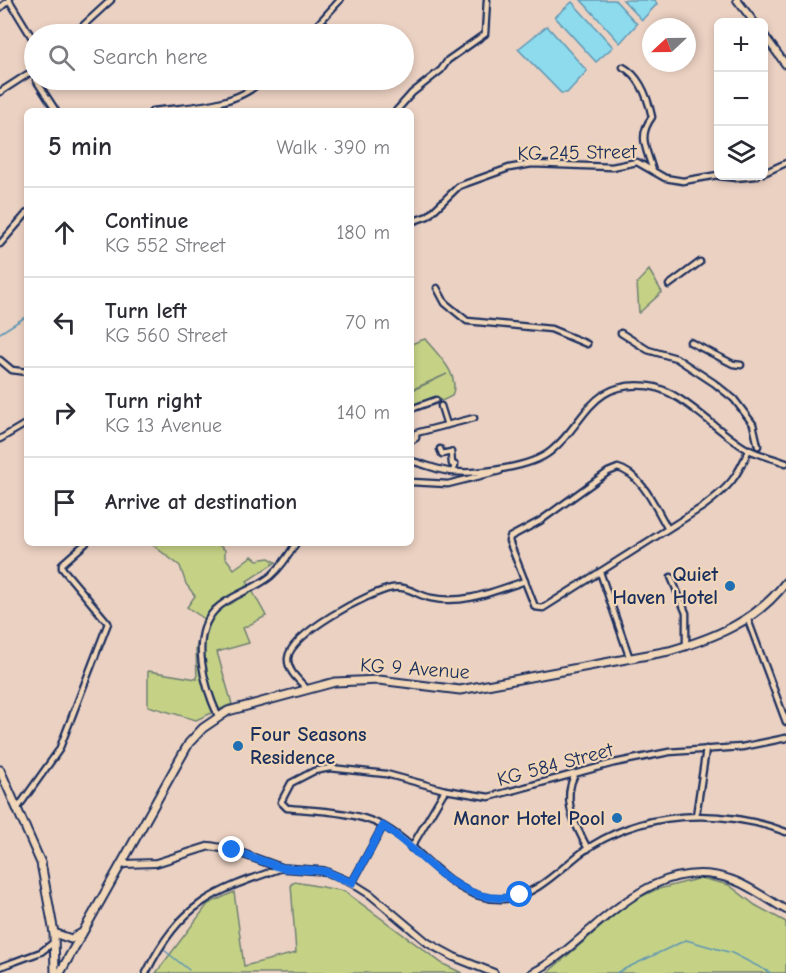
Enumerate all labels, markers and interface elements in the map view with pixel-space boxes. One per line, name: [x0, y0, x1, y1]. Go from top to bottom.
north arrow: [642, 18, 696, 72]
map controls: [714, 18, 768, 180]
button: +: [714, 18, 768, 72]
search box: [24, 24, 414, 90]
icon: search: [45, 41, 78, 74]
text: Search here: [93, 44, 208, 70]
button: −: [714, 72, 768, 126]
button: layers: [714, 126, 768, 180]
text: 5 min: [48, 132, 112, 162]
text: Walk · 390 m: [277, 136, 390, 159]
street label: KG 245 Street: [517, 140, 638, 165]
text: Continue: [105, 208, 188, 234]
icon: ahead: [48, 216, 81, 249]
text: 180 m: [336, 221, 390, 244]
text: KG 552 Street: [105, 234, 225, 257]
text: Turn left: [105, 298, 187, 324]
icon: left: [48, 306, 81, 339]
text: 70 m: [345, 311, 390, 334]
text: KG 560 Street: [105, 324, 227, 347]
text: Turn right: [105, 388, 202, 414]
icon: right: [48, 396, 81, 429]
text: 140 m: [337, 401, 390, 424]
text: KG 13 Avenue: [105, 414, 222, 437]
icon: arrive: [48, 486, 81, 519]
text: Arrive at destination: [105, 489, 297, 515]
place label: Quiet Haven Hotel: [612, 563, 718, 609]
marker: Quiet Haven Hotel: [723, 579, 737, 593]
street label: KG 9 Avenue: [359, 653, 470, 684]
place label: Four Seasons Residence: [250, 723, 367, 769]
street label: KG 584 Street: [495, 738, 617, 791]
marker: Four Seasons Residence: [231, 739, 245, 753]
place label: Manor Hotel Pool: [454, 807, 605, 830]
marker: Manor Hotel Pool: [610, 811, 624, 825]
route end: [218, 836, 244, 862]
route start: [506, 881, 532, 907]

